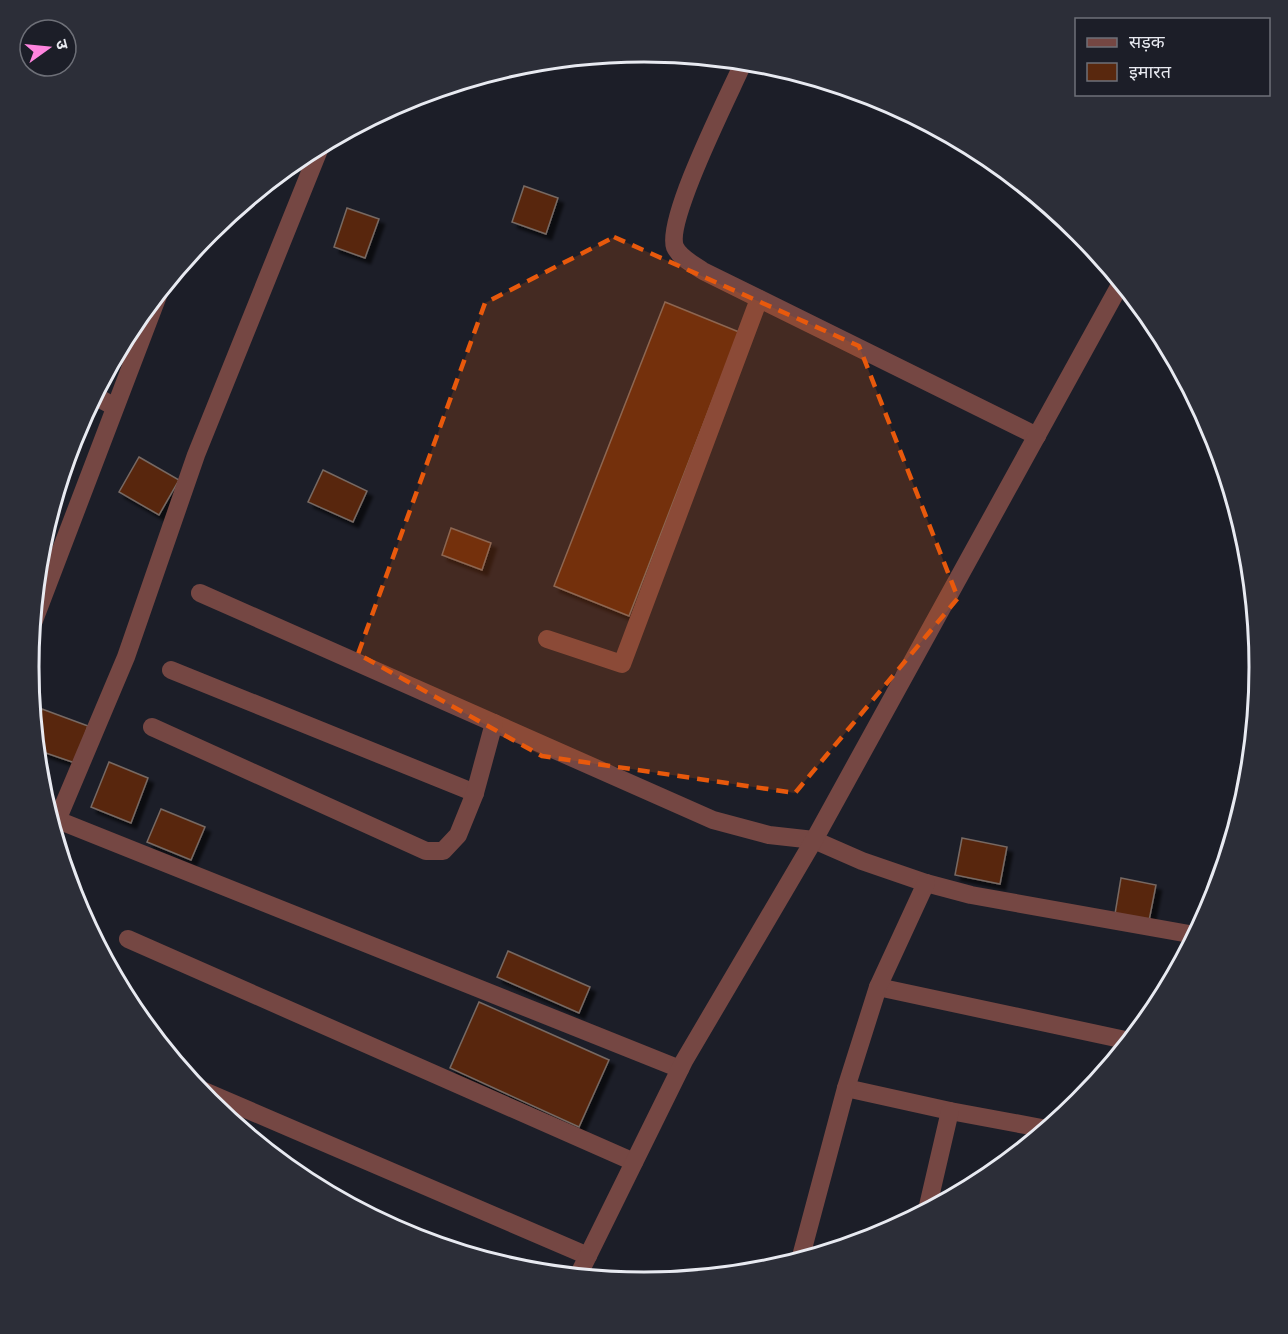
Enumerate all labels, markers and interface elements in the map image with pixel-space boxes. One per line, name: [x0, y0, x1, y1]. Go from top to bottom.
north arrow: [18, 18, 78, 78]
legend: [1075, 18, 1270, 96]
text: सड़क: [1129, 31, 1166, 53]
text: उ: [51, 37, 73, 52]
text: इमारत: [1129, 61, 1172, 83]

